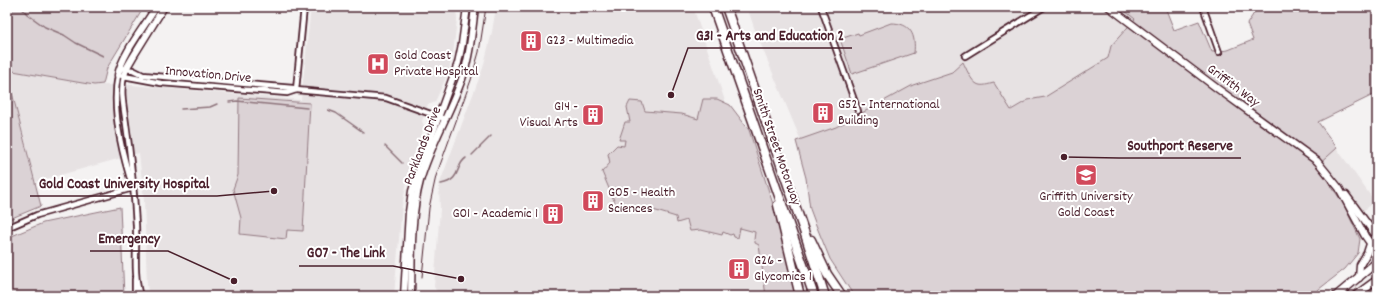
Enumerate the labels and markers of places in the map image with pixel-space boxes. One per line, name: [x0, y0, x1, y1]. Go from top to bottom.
callout: G31 - Arts and Education 2: [688, 21, 852, 48]
building icon: G23 - Multimedia: [518, 28, 544, 54]
place label: G23 - Multimedia: [546, 31, 634, 51]
place label: Gold Coast Private Hospital: [394, 46, 479, 82]
hospital icon: Gold Coast Private Hospital: [365, 51, 391, 77]
place label: G52 - International Building: [838, 95, 940, 131]
place label: G14 - Visual Arts: [520, 97, 578, 133]
building icon: G52 - International Building: [810, 100, 836, 126]
building icon: G14 - Visual Arts: [580, 102, 606, 128]
callout: Southport Reserve: [1119, 131, 1241, 158]
school or university icon: Griffith University Gold Coast: [1073, 162, 1099, 188]
callout: Gold Coast University Hospital: [30, 169, 217, 196]
place label: G05 - Health Sciences: [608, 183, 675, 219]
place label: Griffith University Gold Coast: [1039, 187, 1133, 223]
building icon: G05 - Health Sciences: [580, 188, 606, 214]
building icon: G01 - Academic 1: [540, 201, 566, 227]
place label: G01 - Academic 1: [452, 204, 538, 224]
callout: Emergency: [90, 224, 168, 251]
callout: G07 - The Link: [299, 239, 393, 266]
place label: G26 - Glycomics 1: [754, 251, 812, 287]
building icon: G26 - Glycomics 1: [726, 256, 752, 282]

